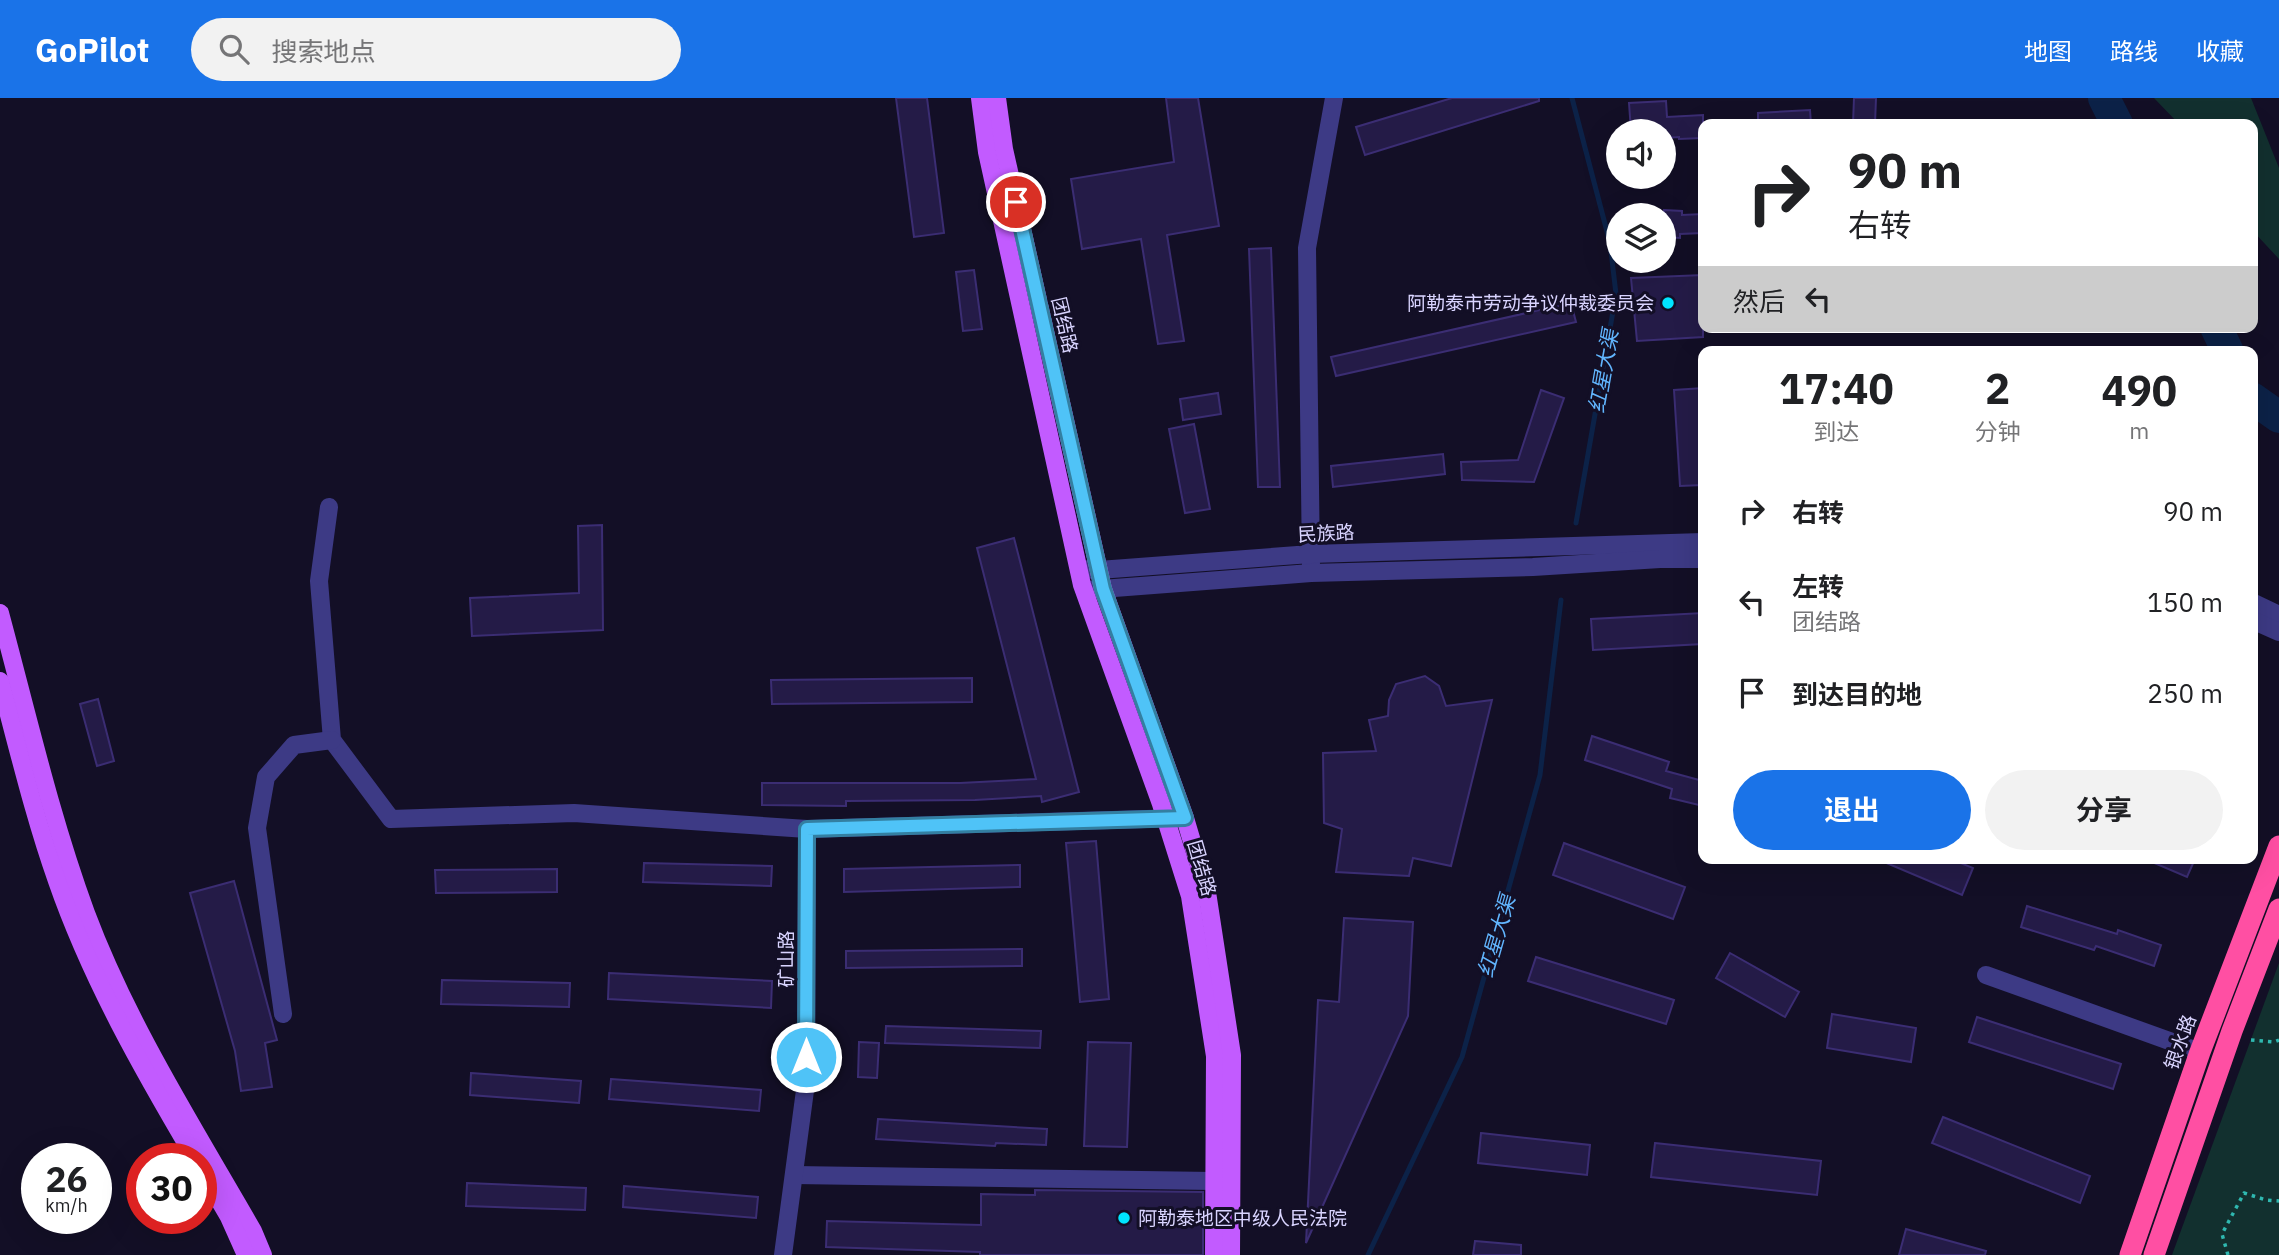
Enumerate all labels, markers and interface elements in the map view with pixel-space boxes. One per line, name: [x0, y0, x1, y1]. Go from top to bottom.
search box: [191, 18, 681, 81]
text: GoPilot: [35, 28, 149, 71]
icon: search: [215, 30, 253, 68]
text: 搜索地点: [271, 34, 376, 68]
text: 地图: [2024, 35, 2072, 67]
text: 路线: [2110, 35, 2158, 67]
text: 收藏: [2196, 35, 2244, 67]
map controls: [1606, 119, 1676, 273]
button: sound: [1606, 119, 1676, 189]
text: 90 m: [1848, 138, 1962, 201]
icon: right: [1733, 147, 1824, 238]
pin: [986, 172, 1046, 232]
icon: arrive: [997, 183, 1035, 221]
button: layers: [1606, 203, 1676, 273]
text: 右转: [1848, 204, 1912, 246]
icon: left: [1799, 280, 1837, 318]
text: 然后: [1733, 284, 1785, 318]
place label: 阿勒泰市劳动争议仲裁委员会: [1407, 291, 1654, 315]
street label: 团结路: [1047, 295, 1083, 355]
marker: 阿勒泰市劳动争议仲裁委员会: [1660, 295, 1676, 311]
water label: 红星大渠: [1582, 324, 1625, 415]
text: 17:40: [1779, 361, 1894, 416]
text: 2: [1985, 361, 2010, 416]
text: 490: [2101, 363, 2177, 418]
text: m: [2129, 415, 2149, 445]
text: 到达: [1813, 416, 1859, 446]
text: 分钟: [1975, 416, 2021, 446]
icon: right: [1733, 492, 1771, 530]
text: 90 m: [2163, 494, 2223, 528]
text: 右转: [1792, 495, 1844, 529]
street label: 民族路: [1297, 520, 1355, 546]
text: 左转: [1792, 569, 1844, 603]
icon: left: [1733, 583, 1771, 621]
text: 150 m: [2147, 585, 2223, 619]
text: 团结路: [1792, 606, 1861, 636]
icon: arrive: [1733, 674, 1771, 712]
text: 250 m: [2147, 676, 2223, 710]
text: 到达目的地: [1792, 677, 1922, 711]
button: 退出: [1733, 770, 1971, 850]
button: 分享: [1985, 770, 2223, 850]
street label: 团结路: [1183, 837, 1221, 899]
water label: 红星大渠: [1471, 889, 1522, 980]
street label: 矿山路: [774, 930, 798, 988]
street label: 银水路: [2159, 1011, 2201, 1073]
position arrow: [769, 1020, 843, 1094]
speed limit sign: 30: [126, 1143, 217, 1234]
text: 26: [45, 1156, 88, 1202]
text: km/h: [45, 1194, 88, 1217]
place label: 阿勒泰地区中级人民法院: [1138, 1206, 1347, 1230]
marker: 阿勒泰地区中级人民法院: [1116, 1210, 1132, 1226]

